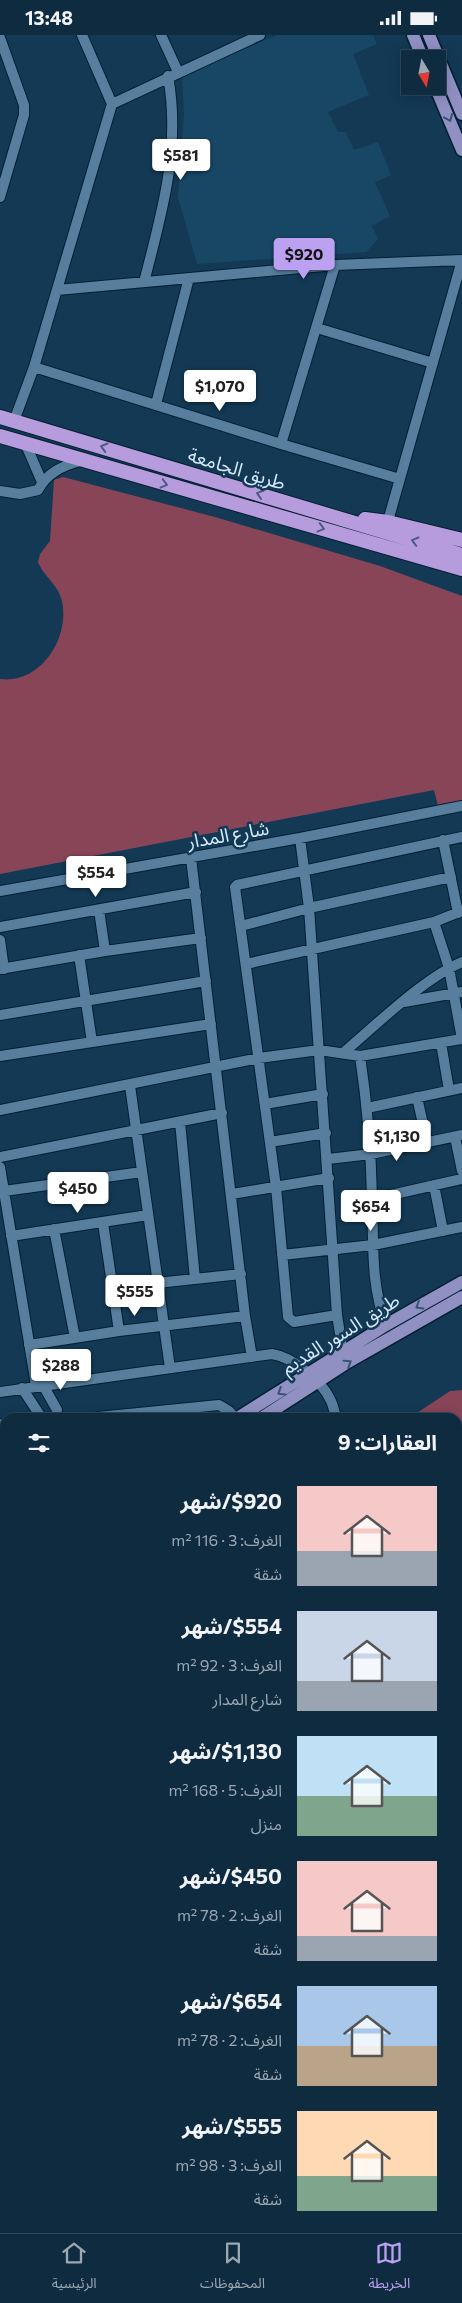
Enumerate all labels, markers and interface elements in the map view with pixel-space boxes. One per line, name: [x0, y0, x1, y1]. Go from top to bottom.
text: 13:48: [25, 6, 73, 29]
north arrow: [401, 50, 446, 95]
map controls: [401, 50, 446, 95]
one-way arrow: [442, 113, 453, 122]
pin: $581: [151, 139, 211, 181]
text: $581: [163, 145, 199, 164]
pin: $920: [274, 237, 334, 280]
text: $920: [285, 244, 323, 263]
pin: $1,070: [179, 369, 261, 412]
text: $1,070: [195, 376, 245, 395]
street label: طريق الجامعة: [185, 442, 289, 495]
one-way arrow: [101, 443, 109, 453]
one-way arrow: [160, 478, 168, 488]
one-way arrow: [256, 490, 264, 500]
one-way arrow: [316, 522, 325, 533]
one-way arrow: [412, 536, 420, 546]
street label: شارع المدار: [184, 815, 271, 856]
pin: $554: [66, 855, 126, 898]
text: $554: [77, 862, 115, 881]
pin: $1,130: [356, 1119, 438, 1162]
text: $1,130: [374, 1126, 420, 1145]
pin: $450: [48, 1171, 108, 1214]
text: $450: [59, 1178, 97, 1197]
pin: $654: [341, 1189, 401, 1232]
text: $654: [352, 1196, 390, 1215]
pin: $555: [105, 1275, 165, 1317]
text: $555: [116, 1281, 154, 1300]
street label: طريق السور القديم: [277, 1287, 406, 1382]
one-way arrow: [416, 1299, 425, 1309]
pin: $288: [31, 1349, 91, 1391]
text: $288: [42, 1355, 80, 1374]
one-way arrow: [343, 1359, 352, 1369]
one-way arrow: [278, 1385, 287, 1395]
icon: filters: [25, 1429, 53, 1457]
text: العقارات: 9: [338, 1429, 437, 1454]
text: $920/شهر: [180, 1488, 282, 1513]
icon: home: [337, 1506, 397, 1566]
text: الغرف: 3 · 116 m²: [171, 1530, 282, 1549]
text: شقة: [254, 1564, 282, 1583]
text: $554/شهر: [182, 1613, 282, 1638]
icon: home: [337, 1631, 397, 1691]
text: الغرف: 3 · 92 m²: [176, 1655, 282, 1674]
text: شارع المدار: [212, 1689, 282, 1708]
text: $1,130/شهر: [170, 1738, 282, 1763]
icon: home: [337, 1756, 397, 1816]
text: الغرف: 5 · 168 m²: [168, 1780, 282, 1799]
text: منزل: [251, 1814, 282, 1833]
text: $450/شهر: [180, 1863, 282, 1888]
icon: home: [337, 1881, 397, 1941]
text: الغرف: 2 · 78 m²: [177, 1905, 282, 1924]
text: شقة: [254, 1939, 282, 1958]
text: $654/شهر: [181, 1988, 282, 2013]
icon: home: [337, 2006, 397, 2066]
text: الغرف: 2 · 78 m²: [177, 2030, 282, 2049]
text: شقة: [254, 2064, 282, 2083]
text: $555/شهر: [182, 2113, 282, 2138]
icon: home: [337, 2131, 397, 2191]
text: الغرف: 3 · 98 m²: [175, 2155, 282, 2174]
text: شقة: [254, 2189, 282, 2208]
tab: الرئيسية: [52, 2239, 97, 2298]
tab: المحفوظات: [200, 2239, 265, 2298]
tab: الخريطة: [368, 2239, 410, 2298]

